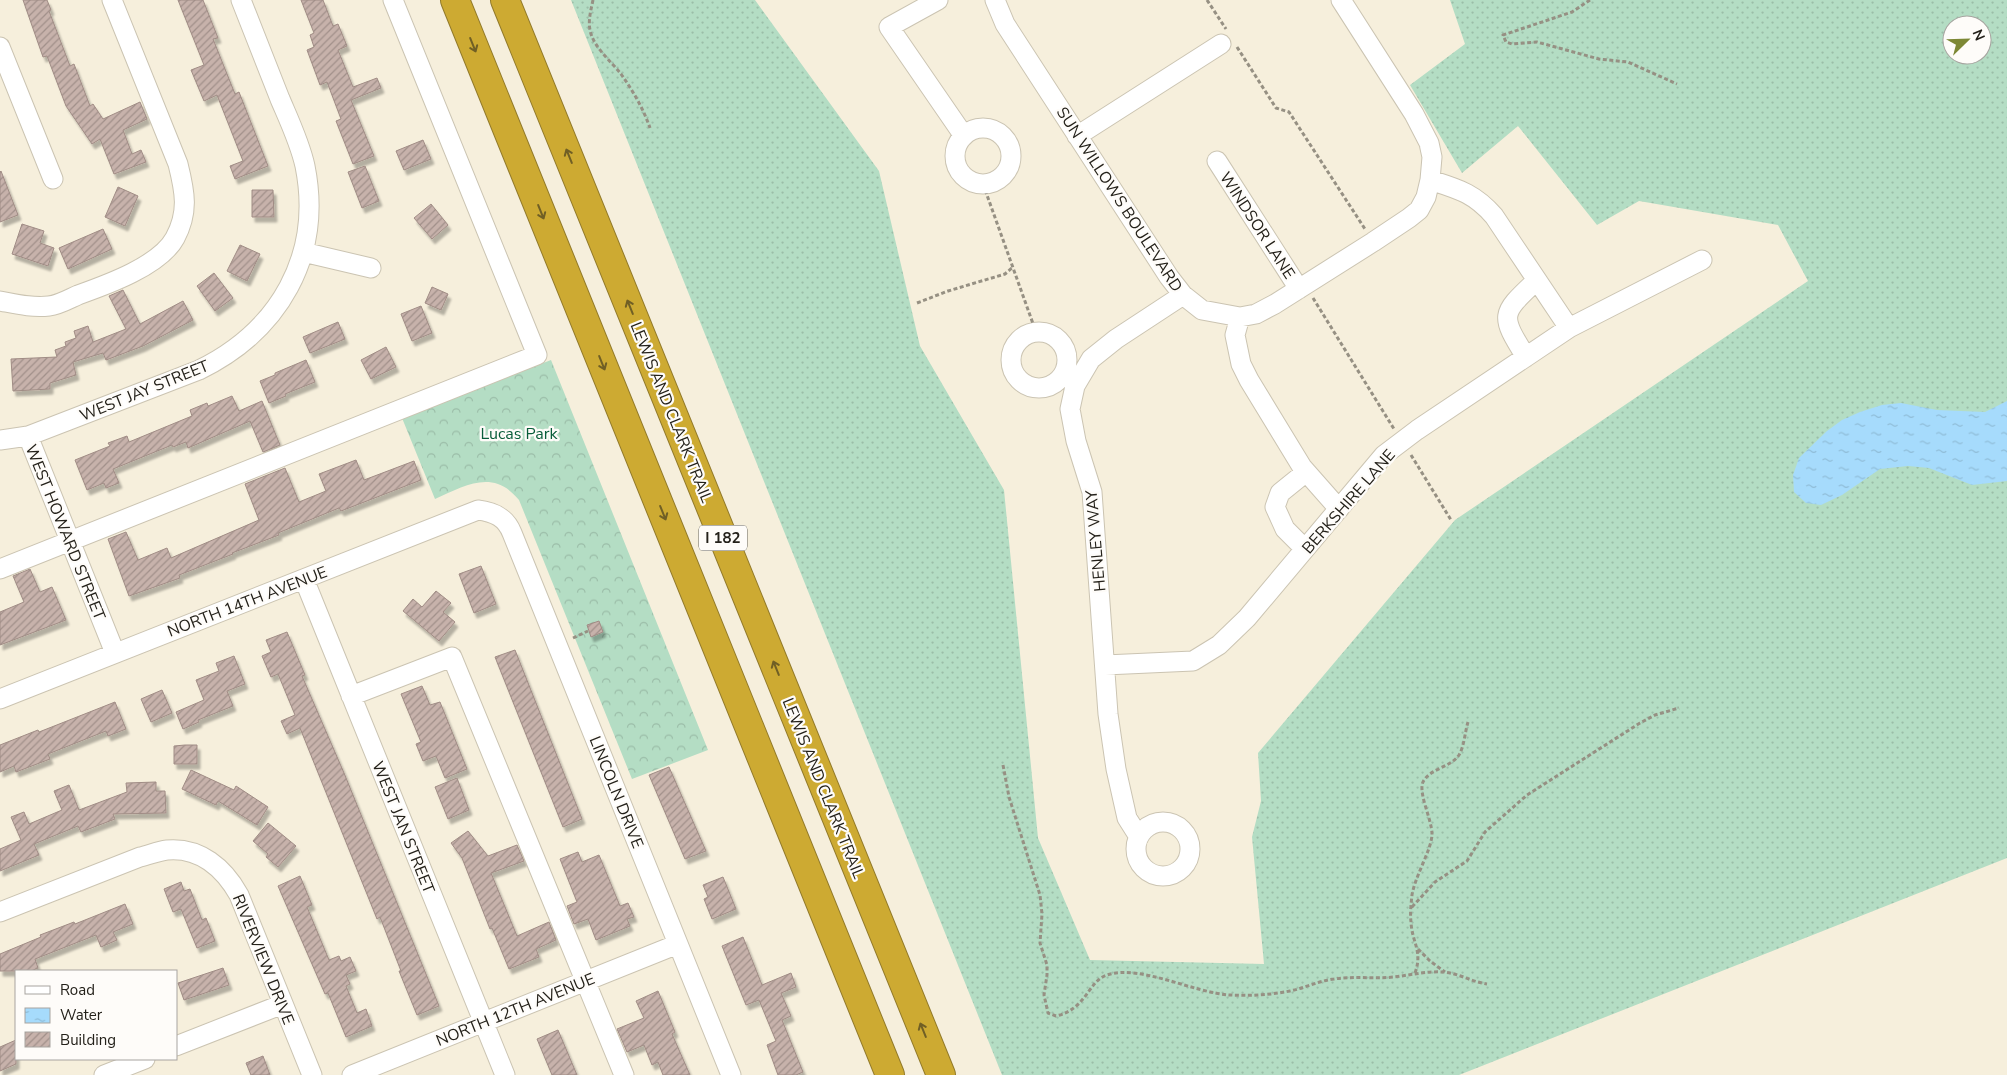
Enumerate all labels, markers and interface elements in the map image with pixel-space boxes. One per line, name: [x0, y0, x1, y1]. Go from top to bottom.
north arrow: [1942, 15, 1992, 65]
text: N: [1968, 27, 1989, 44]
one-way arrow: [469, 37, 478, 52]
street label: SUN WILLOWS BOULEVARD: [1051, 103, 1187, 296]
one-way arrow: [563, 149, 573, 164]
street label: WINDSOR LANE: [1214, 168, 1300, 283]
one-way arrow: [536, 204, 546, 219]
one-way arrow: [624, 300, 634, 315]
street label: LEWIS AND CLARK TRAIL: [625, 319, 718, 506]
street label: WEST JAY STREET: [76, 355, 213, 427]
one-way arrow: [598, 355, 607, 370]
park label: Lucas Park: [480, 423, 559, 445]
street label: WEST HOWARD STREET: [20, 441, 111, 624]
street label: BERKSHIRE LANE: [1297, 445, 1400, 559]
street label: HENLEY WAY: [1081, 489, 1111, 593]
one-way arrow: [658, 505, 668, 520]
road number: I 182: [699, 526, 747, 550]
street label: NORTH 14TH AVENUE: [164, 561, 330, 643]
one-way arrow: [771, 661, 780, 677]
street label: LEWIS AND CLARK TRAIL: [777, 695, 870, 882]
street label: LINCOLN DRIVE: [584, 733, 649, 852]
street label: WEST JAN STREET: [366, 758, 440, 897]
street label: RIVERVIEW DRIVE: [227, 891, 299, 1028]
street label: NORTH 12TH AVENUE: [433, 968, 598, 1052]
legend: [15, 970, 178, 1060]
text: Road: [60, 980, 95, 1000]
text: Water: [60, 1005, 103, 1025]
one-way arrow: [917, 1023, 927, 1038]
text: Building: [60, 1030, 116, 1050]

